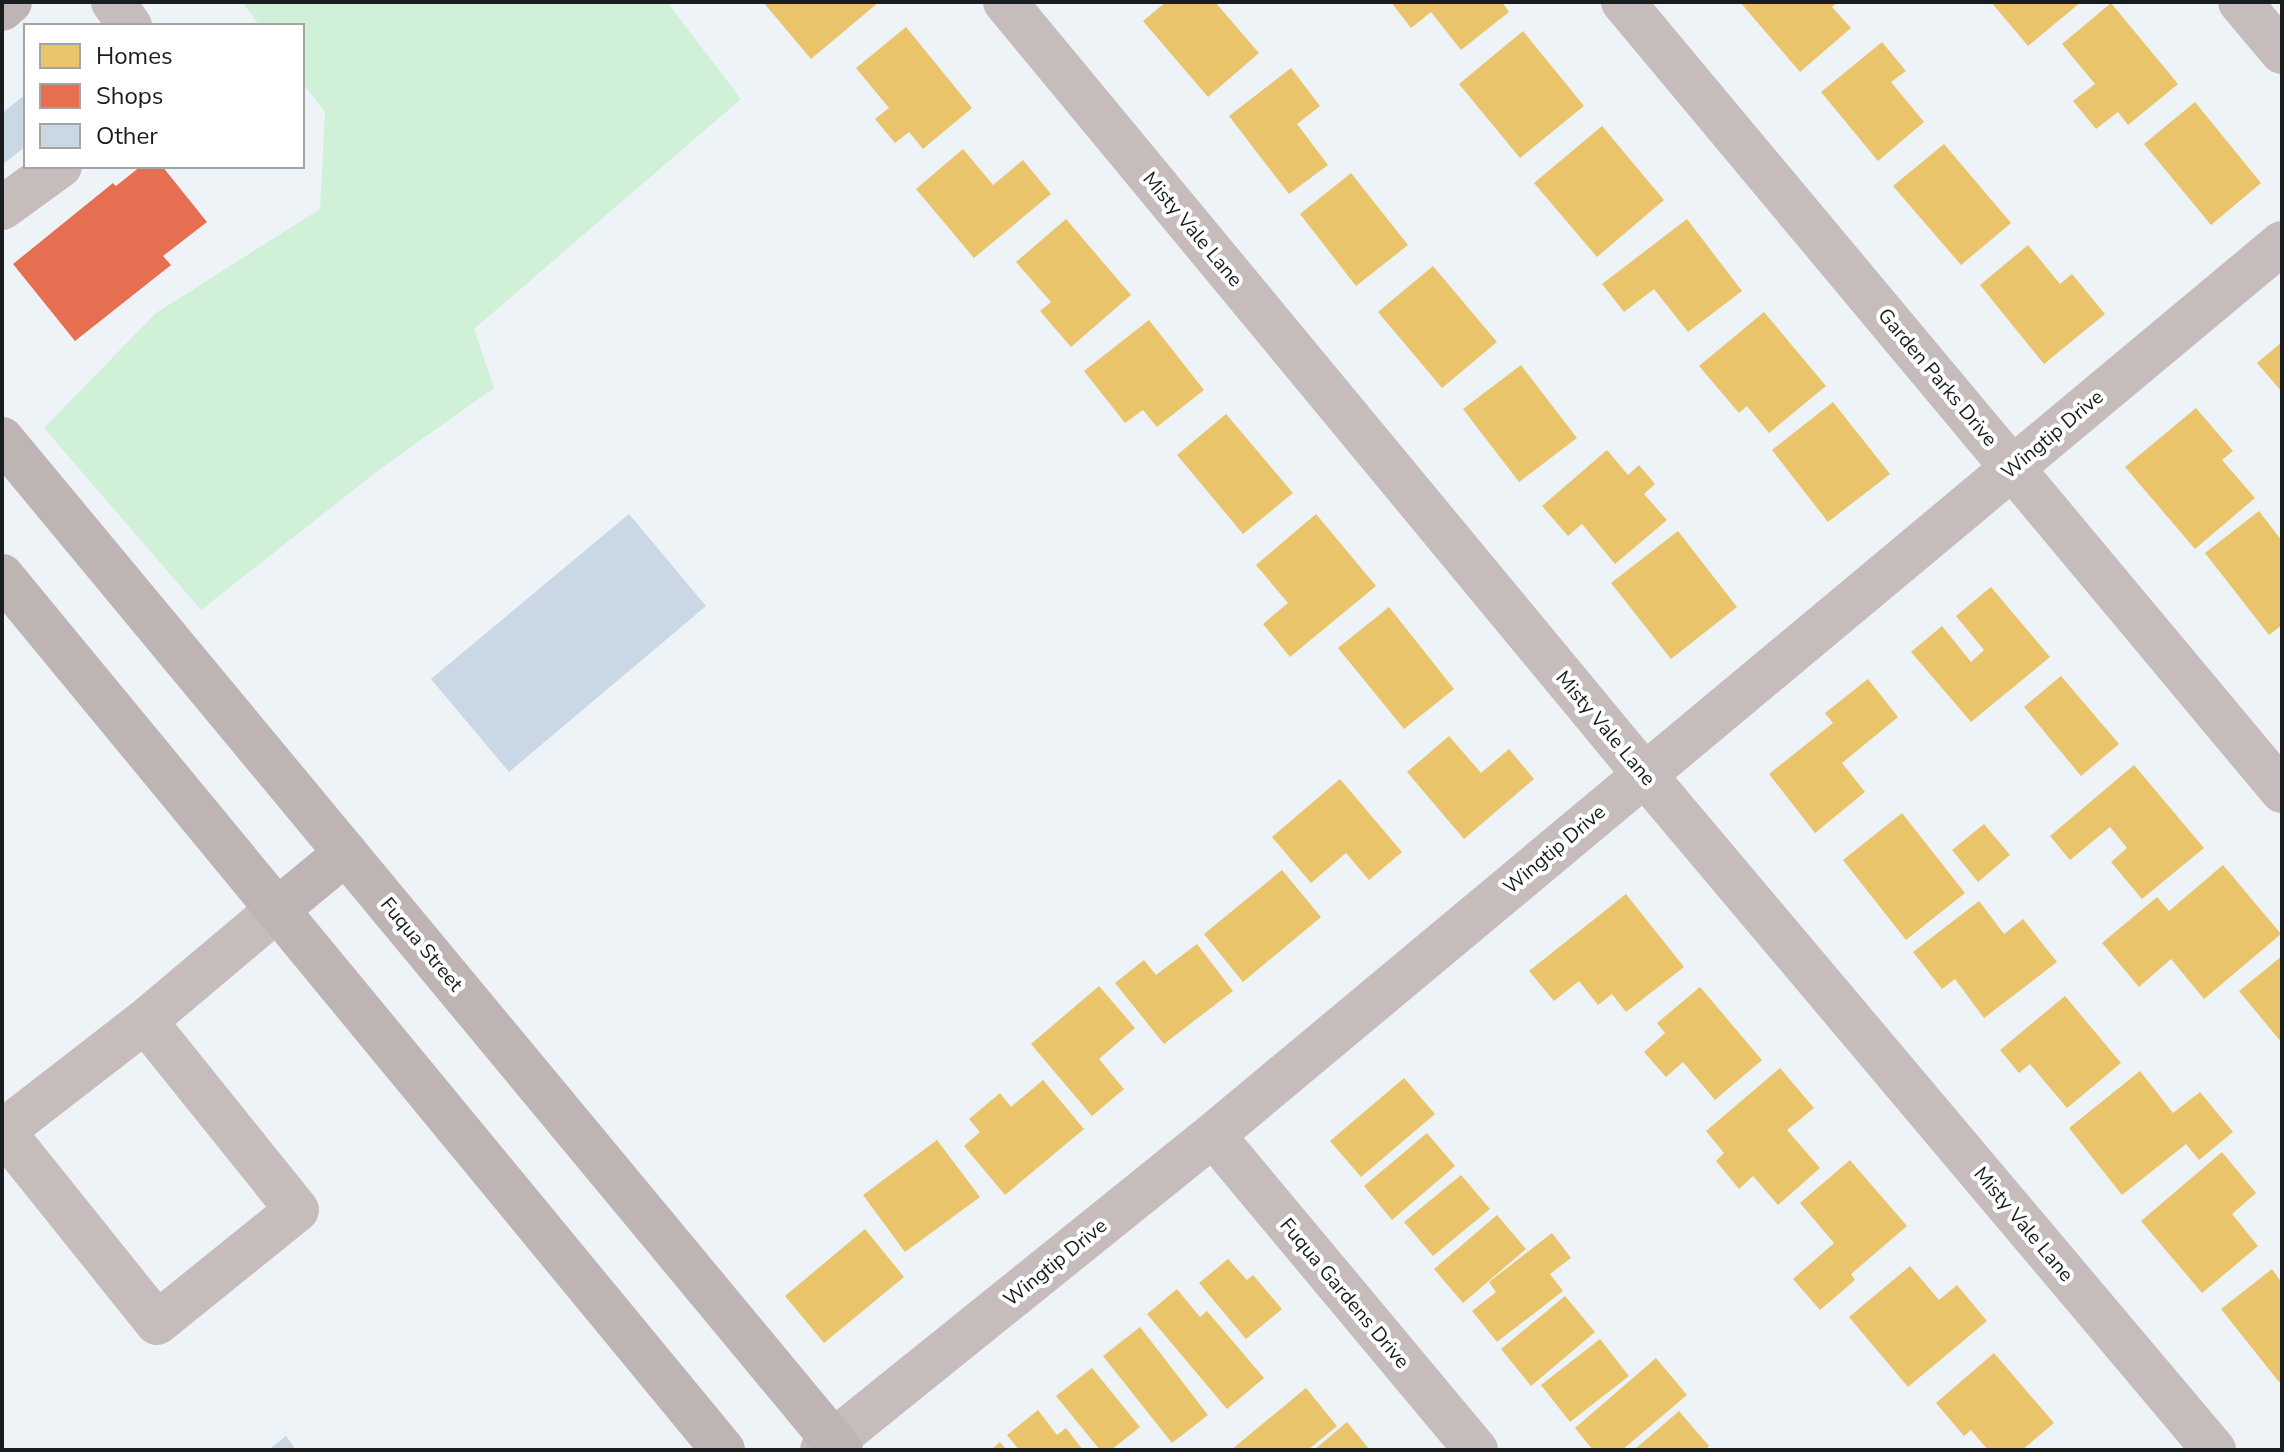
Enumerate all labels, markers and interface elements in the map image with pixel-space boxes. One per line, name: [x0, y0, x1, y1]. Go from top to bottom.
legend: [24, 24, 304, 168]
text: Homes: [96, 40, 172, 72]
text: Shops: [96, 80, 163, 112]
text: Other: [96, 120, 158, 152]
street label: Misty Vale Lane: [1137, 166, 1249, 292]
street label: Garden Parks Drive: [1872, 302, 2004, 452]
street label: Wingtip Drive: [1996, 384, 2109, 485]
street label: Misty Vale Lane: [1550, 665, 1662, 791]
street label: Wingtip Drive: [1498, 799, 1611, 900]
street label: Fuqua Street: [374, 892, 470, 998]
street label: Misty Vale Lane: [1968, 1161, 2080, 1287]
street label: Wingtip Drive: [998, 1212, 1113, 1312]
street label: Fuqua Gardens Drive: [1274, 1212, 1416, 1374]

